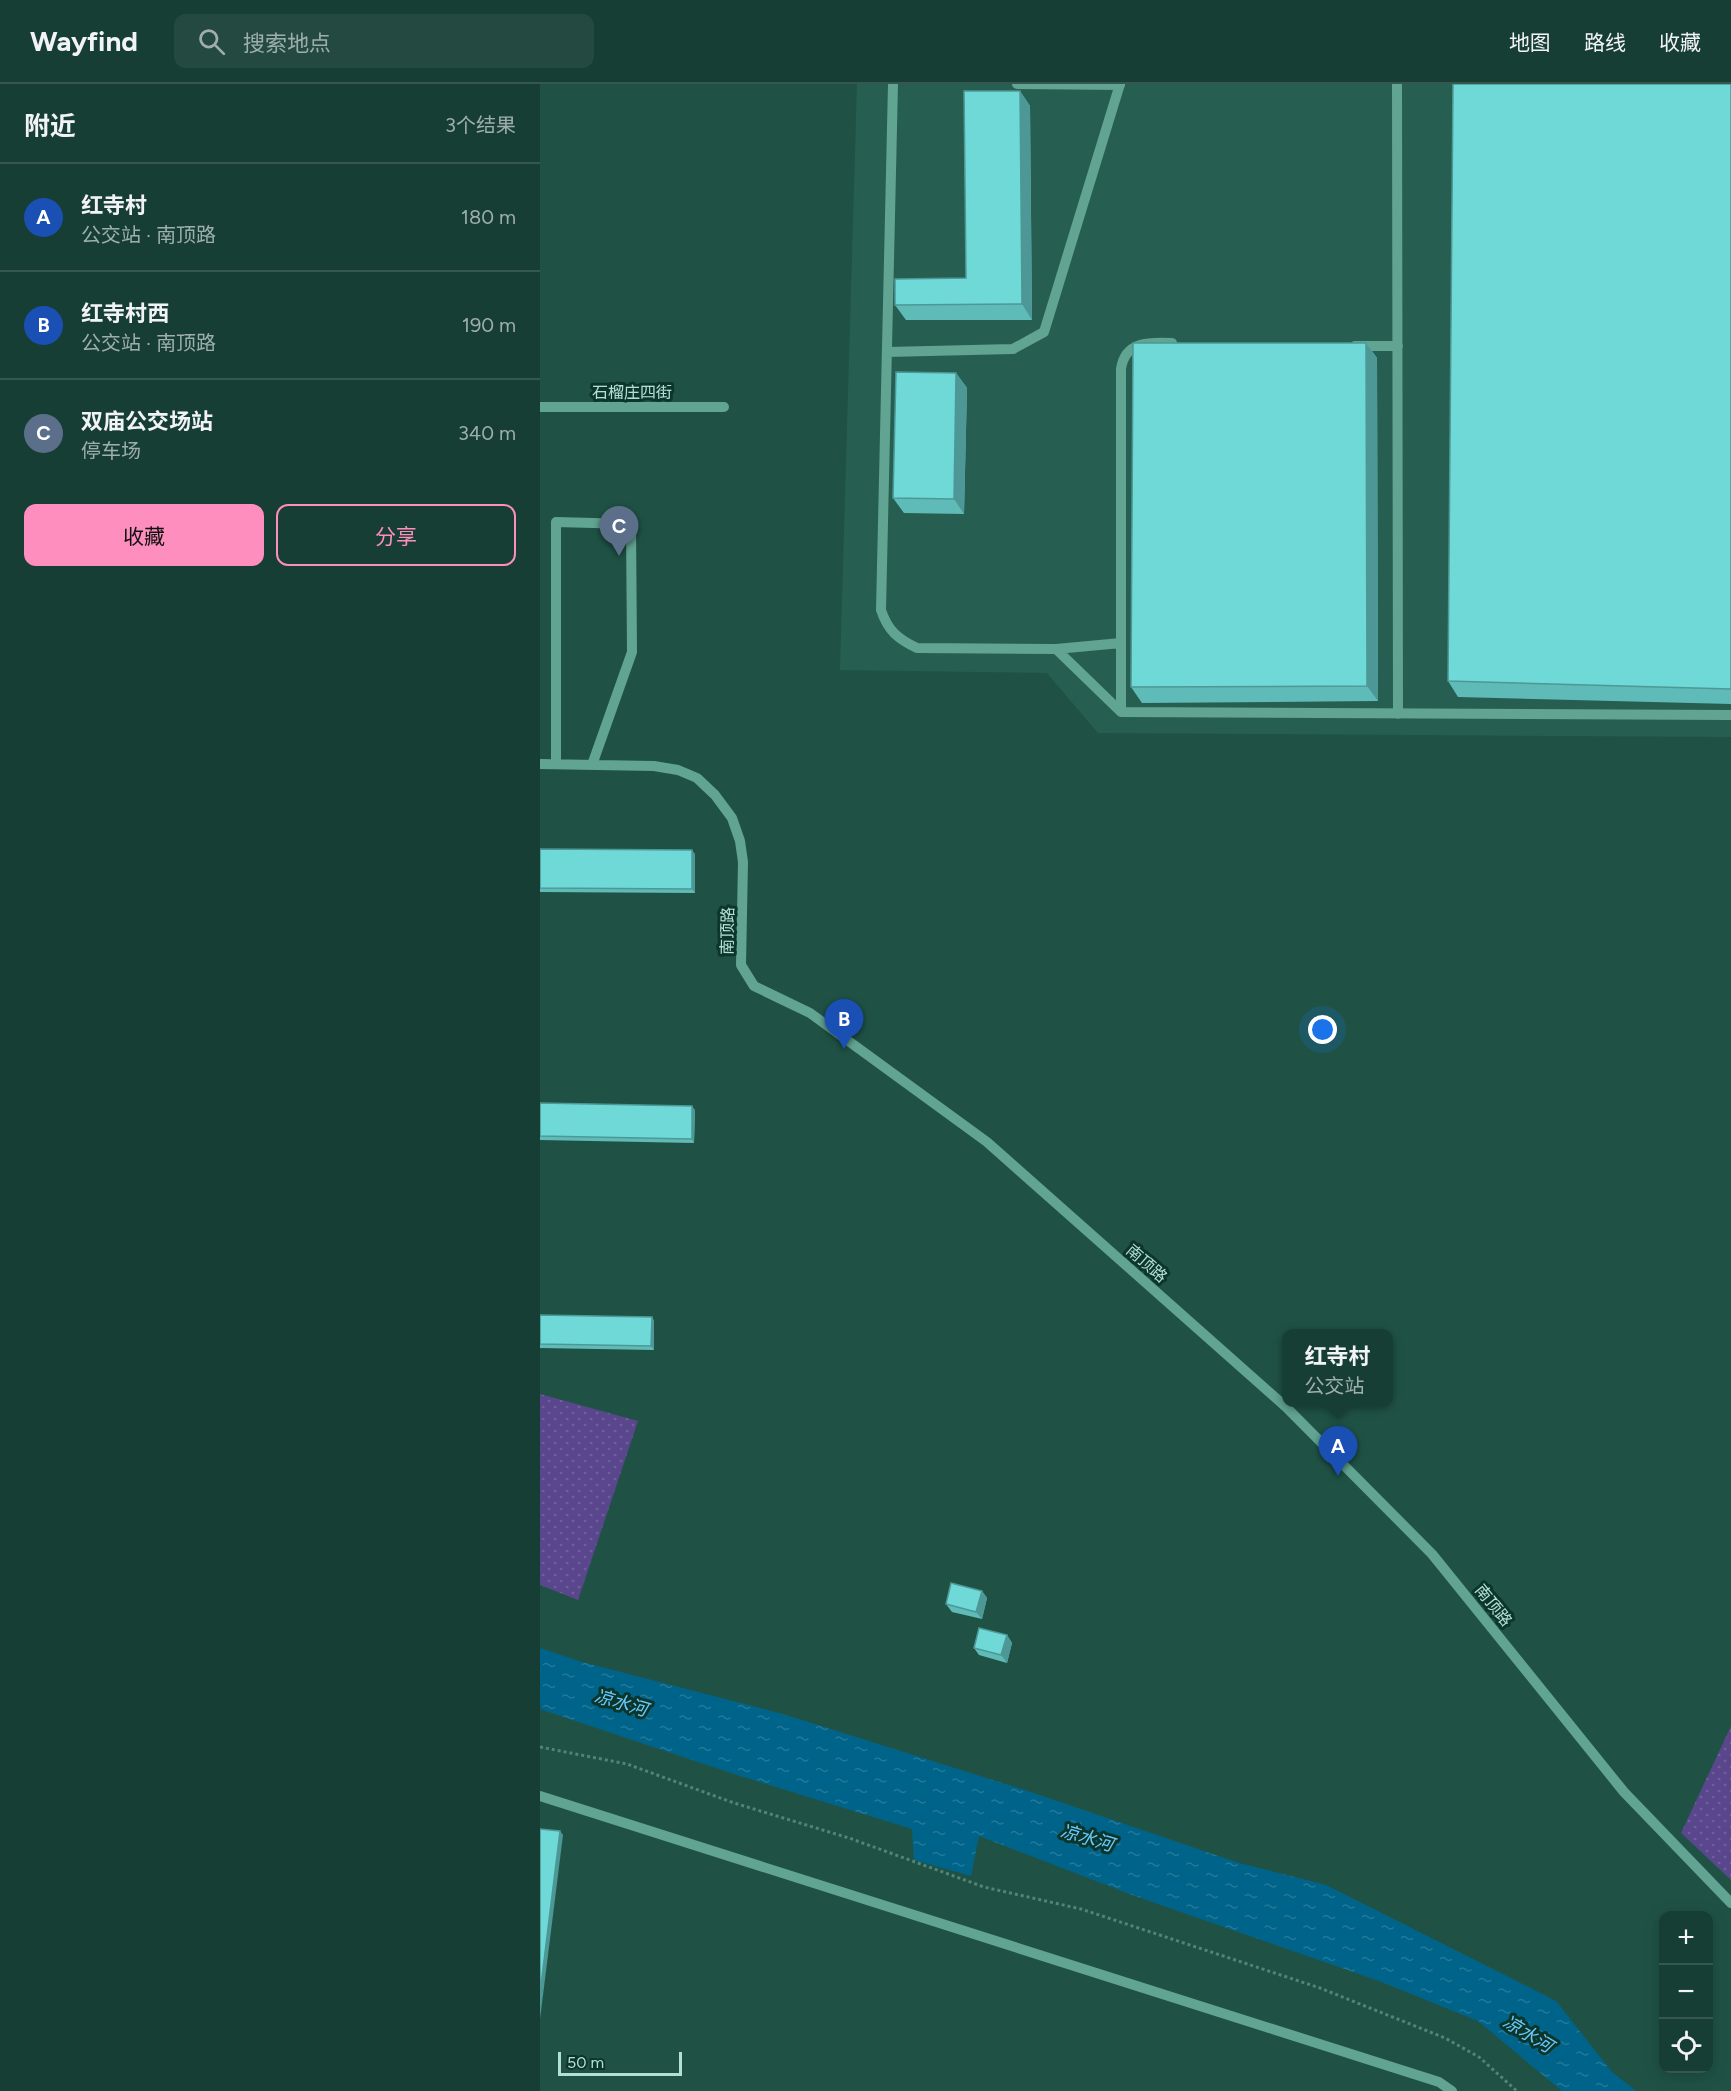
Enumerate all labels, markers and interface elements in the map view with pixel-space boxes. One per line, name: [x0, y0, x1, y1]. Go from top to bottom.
search box: [174, 14, 594, 68]
text: Wayfind: [30, 24, 138, 58]
icon: search: [195, 25, 228, 58]
text: 搜索地点: [243, 30, 331, 57]
text: 地图: [1509, 30, 1551, 55]
text: 路线: [1584, 30, 1626, 55]
text: 收藏: [1659, 30, 1701, 55]
text: 附近: [24, 110, 76, 142]
text: 3个结果: [445, 113, 516, 137]
text: 红寺村: [81, 192, 147, 219]
text: A: [36, 205, 51, 229]
text: 180 m: [461, 205, 516, 229]
text: 公交站 · 南顶路: [81, 223, 216, 247]
text: 红寺村西: [81, 300, 169, 327]
text: B: [37, 313, 50, 337]
text: 190 m: [462, 313, 516, 337]
text: 公交站 · 南顶路: [81, 331, 216, 355]
street label: 石榴庄四街: [592, 383, 672, 402]
text: 双庙公交场站: [81, 408, 213, 435]
text: C: [36, 421, 51, 445]
text: 340 m: [458, 421, 516, 445]
text: 停车场: [81, 439, 141, 463]
button: 收藏: [24, 504, 264, 566]
button: 分享: [276, 504, 516, 566]
pin: C: [600, 506, 638, 556]
street label: 南顶路: [718, 907, 737, 955]
pin: B: [824, 1000, 864, 1049]
your location: [1308, 1015, 1337, 1044]
street label: 南顶路: [1122, 1240, 1171, 1286]
popup: [1282, 1329, 1393, 1407]
text: 红寺村: [1304, 1343, 1371, 1370]
text: 公交站: [1304, 1374, 1364, 1398]
pin: A: [1318, 1426, 1358, 1476]
street label: 南顶路: [1471, 1581, 1516, 1630]
water label: 凉水河: [592, 1685, 653, 1722]
water label: 凉水河: [1058, 1820, 1119, 1857]
map controls: [1659, 1911, 1713, 2073]
button: +: [1659, 1911, 1713, 1965]
button: −: [1659, 1965, 1713, 2019]
water label: 凉水河: [1499, 2011, 1559, 2059]
button: locate: [1659, 2019, 1713, 2073]
scale bar: [558, 2049, 682, 2076]
text: 50 m: [567, 2053, 604, 2072]

